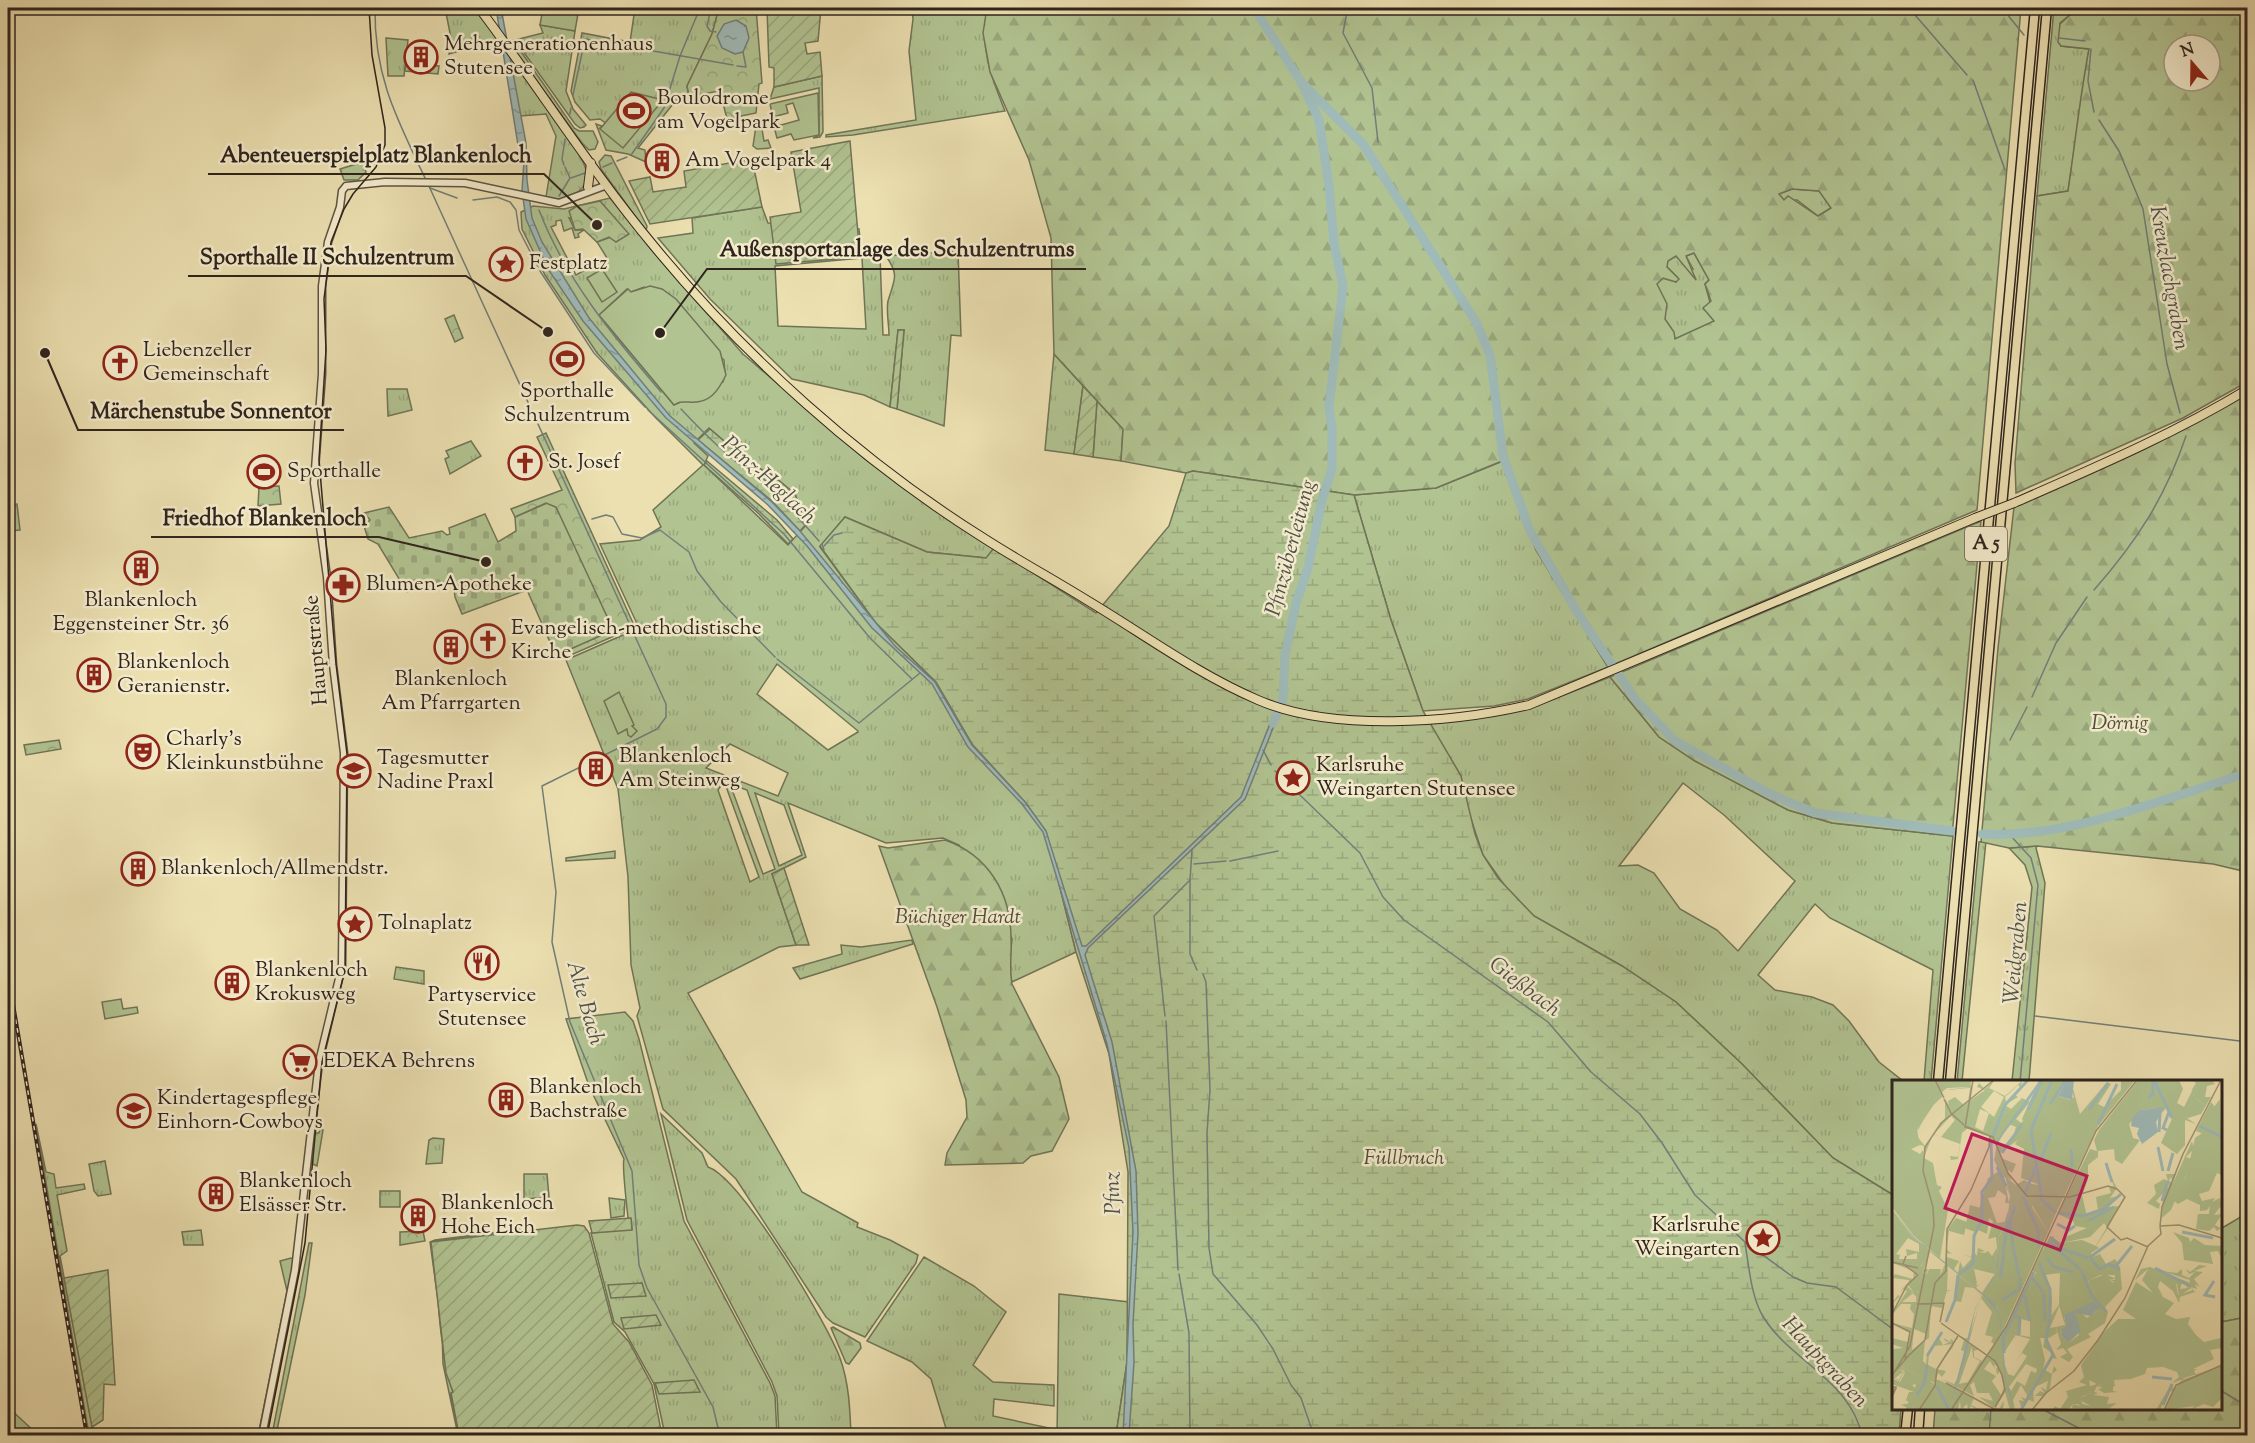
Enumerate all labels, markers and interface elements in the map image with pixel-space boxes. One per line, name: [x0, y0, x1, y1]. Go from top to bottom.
place label: Mehrgenerationenhaus Stutensee: [444, 30, 653, 84]
north arrow: [2162, 33, 2222, 93]
text: N: [2178, 38, 2198, 64]
building icon: Mehrgenerationenhaus Stutensee: [403, 39, 439, 75]
place label: Boulodrome am Vogelpark: [657, 84, 781, 138]
sports icon: Boulodrome am Vogelpark: [616, 93, 652, 129]
callout: Abenteuerspielplatz Blankenloch: [208, 134, 544, 174]
text: Abenteuerspielplatz Blankenloch: [220, 141, 532, 173]
building icon: Am Vogelpark 4: [644, 143, 680, 179]
place label: Am Vogelpark 4: [685, 146, 831, 176]
water label: Kreuzlachgraben: [2140, 203, 2197, 353]
callout: Außensportanlage des Schulzentrums: [707, 229, 1086, 269]
text: Außensportanlage des Schulzentrums: [720, 235, 1075, 267]
callout: Sporthalle II Schulzentrum: [188, 236, 466, 276]
text: Sporthalle II Schulzentrum: [200, 243, 455, 275]
place icon: Festplatz: [488, 246, 524, 282]
place label: Festplatz: [529, 249, 608, 279]
place label: Liebenzeller Gemeinschaft: [143, 336, 269, 390]
sports icon: Sporthalle Schulzentrum: [549, 341, 585, 377]
church icon: Liebenzeller Gemeinschaft: [102, 345, 138, 381]
place label: Sporthalle Schulzentrum: [504, 377, 630, 431]
callout: Märchenstube Sonnentor: [78, 390, 344, 430]
text: Märchenstube Sonnentor: [90, 397, 332, 429]
water label: Pfinz-Heglach: [713, 429, 823, 533]
church icon: St. Josef: [507, 445, 543, 481]
place label: St. Josef: [548, 448, 622, 478]
sports icon: Sporthalle: [246, 454, 282, 490]
place label: Sporthalle: [287, 457, 381, 487]
water label: Pfinzüberleitung: [1258, 476, 1326, 620]
callout: Friedhof Blankenloch: [151, 497, 379, 537]
text: Friedhof Blankenloch: [163, 504, 367, 536]
road number: A 5: [1965, 527, 2007, 561]
building icon: Blankenloch Eggensteiner Str. 36: [123, 550, 159, 586]
pharmacy icon: Blumen-Apotheke: [325, 567, 361, 603]
place label: Blumen-Apotheke: [366, 570, 532, 600]
place label: Blankenloch Eggensteiner Str. 36: [53, 586, 229, 640]
street label: Hauptstraße: [297, 594, 337, 706]
place label: Evangelisch-methodistische Kirche: [511, 614, 762, 668]
church icon: Evangelisch-methodistische Kirche: [470, 623, 506, 659]
building icon: Blankenloch Am Pfarrgarten: [433, 629, 469, 665]
place label: Blankenloch Geranienstr.: [117, 648, 230, 702]
building icon: Blankenloch Geranienstr.: [76, 657, 112, 693]
place label: Blankenloch Am Pfarrgarten: [381, 665, 521, 719]
park label: Dörnig: [2091, 709, 2149, 739]
place label: Charly's Kleinkunstbühne: [166, 725, 324, 779]
theatre icon: Charly's Kleinkunstbühne: [125, 734, 161, 770]
place label: Blankenloch Am Steinweg: [619, 742, 740, 796]
place label: Tagesmutter Nadine Praxl: [377, 744, 494, 798]
building icon: Blankenloch Am Steinweg: [578, 751, 614, 787]
place label: Karlsruhe Weingarten Stutensee: [1316, 751, 1516, 805]
school or university icon: Tagesmutter Nadine Praxl: [336, 753, 372, 789]
place icon: Karlsruhe Weingarten Stutensee: [1275, 760, 1311, 796]
building icon: Blankenloch/Allmendstr.: [120, 851, 156, 887]
place label: Blankenloch/Allmendstr.: [161, 854, 389, 884]
water label: Weidgraben: [1997, 900, 2037, 1006]
park label: Büchiger Hardt: [895, 903, 1021, 933]
place icon: Tolnaplatz: [337, 906, 373, 942]
place label: Tolnaplatz: [378, 909, 472, 939]
restaurant icon: Partyservice Stutensee: [464, 945, 500, 981]
water label: Gießbach: [1481, 950, 1567, 1026]
place label: Blankenloch Krokusweg: [255, 956, 368, 1010]
water label: Alte Bach: [557, 957, 611, 1049]
building icon: Blankenloch Krokusweg: [214, 965, 250, 1001]
place label: Partyservice Stutensee: [428, 981, 536, 1035]
supermarket icon: EDEKA Behrens: [282, 1044, 318, 1080]
place label: EDEKA Behrens: [323, 1047, 475, 1077]
place label: Blankenloch Bachstraße: [529, 1073, 642, 1127]
inset map: [1892, 1080, 2222, 1410]
building icon: Blankenloch Bachstraße: [488, 1082, 524, 1118]
place label: Kindertagespflege Einhorn-Cowboys: [157, 1084, 323, 1138]
school or university icon: Kindertagespflege Einhorn-Cowboys: [116, 1093, 152, 1129]
park label: Füllbruch: [1364, 1144, 1444, 1174]
place label: Blankenloch Elsässer Str.: [239, 1167, 352, 1221]
water label: Pfinz: [1097, 1171, 1131, 1215]
building icon: Blankenloch Elsässer Str.: [198, 1176, 234, 1212]
place label: Blankenloch Hohe Eich: [441, 1189, 554, 1243]
building icon: Blankenloch Hohe Eich: [400, 1198, 436, 1234]
place label: Karlsruhe Weingarten: [1634, 1211, 1740, 1265]
place icon: Karlsruhe Weingarten: [1745, 1220, 1781, 1256]
water label: Hauptgraben: [1773, 1310, 1875, 1416]

